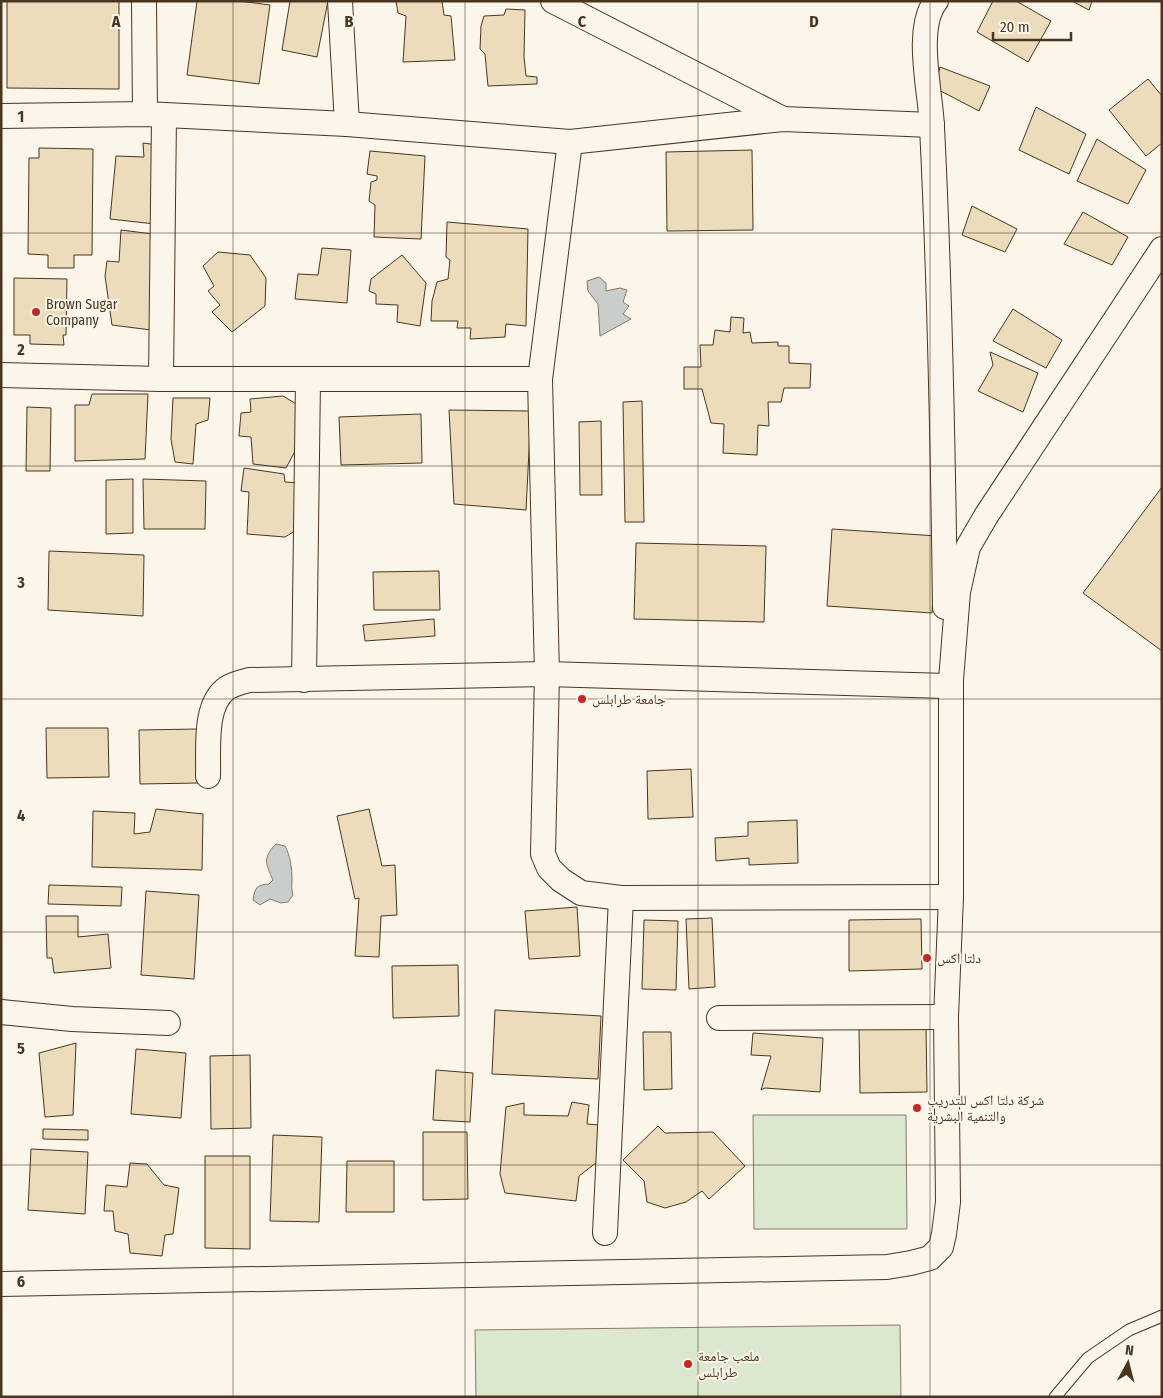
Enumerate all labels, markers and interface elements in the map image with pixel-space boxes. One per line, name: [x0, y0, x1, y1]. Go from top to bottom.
scale bar: [993, 10, 1070, 42]
text: A: [111, 12, 121, 31]
text: B: [345, 12, 354, 31]
text: C: [578, 12, 587, 31]
text: D: [809, 12, 819, 31]
text: 20 m: [1000, 18, 1030, 36]
text: 1: [18, 107, 24, 126]
place label: Brown Sugar Company: [46, 296, 118, 329]
marker: Brown Sugar Company: [30, 306, 42, 318]
text: 2: [16, 340, 25, 359]
text: 3: [16, 573, 25, 592]
place label: جامعة طرابلس: [592, 691, 666, 708]
marker: جامعة طرابلس: [576, 693, 588, 705]
text: 4: [17, 806, 25, 825]
place label: دلتا اكس: [937, 950, 981, 967]
marker: دلتا اكس: [921, 952, 933, 964]
text: 5: [17, 1039, 25, 1058]
place label: شركة دلتا اكس للتدريب والتنمية البشرية: [927, 1092, 1044, 1125]
marker: شركة دلتا اكس للتدريب والتنمية البشرية: [911, 1102, 923, 1114]
text: 6: [17, 1272, 25, 1291]
north arrow: [1103, 1338, 1153, 1388]
text: N: [1124, 1342, 1135, 1360]
place label: ملعب جامعة طرابلس: [698, 1348, 759, 1381]
marker: ملعب جامعة طرابلس: [682, 1358, 694, 1370]

